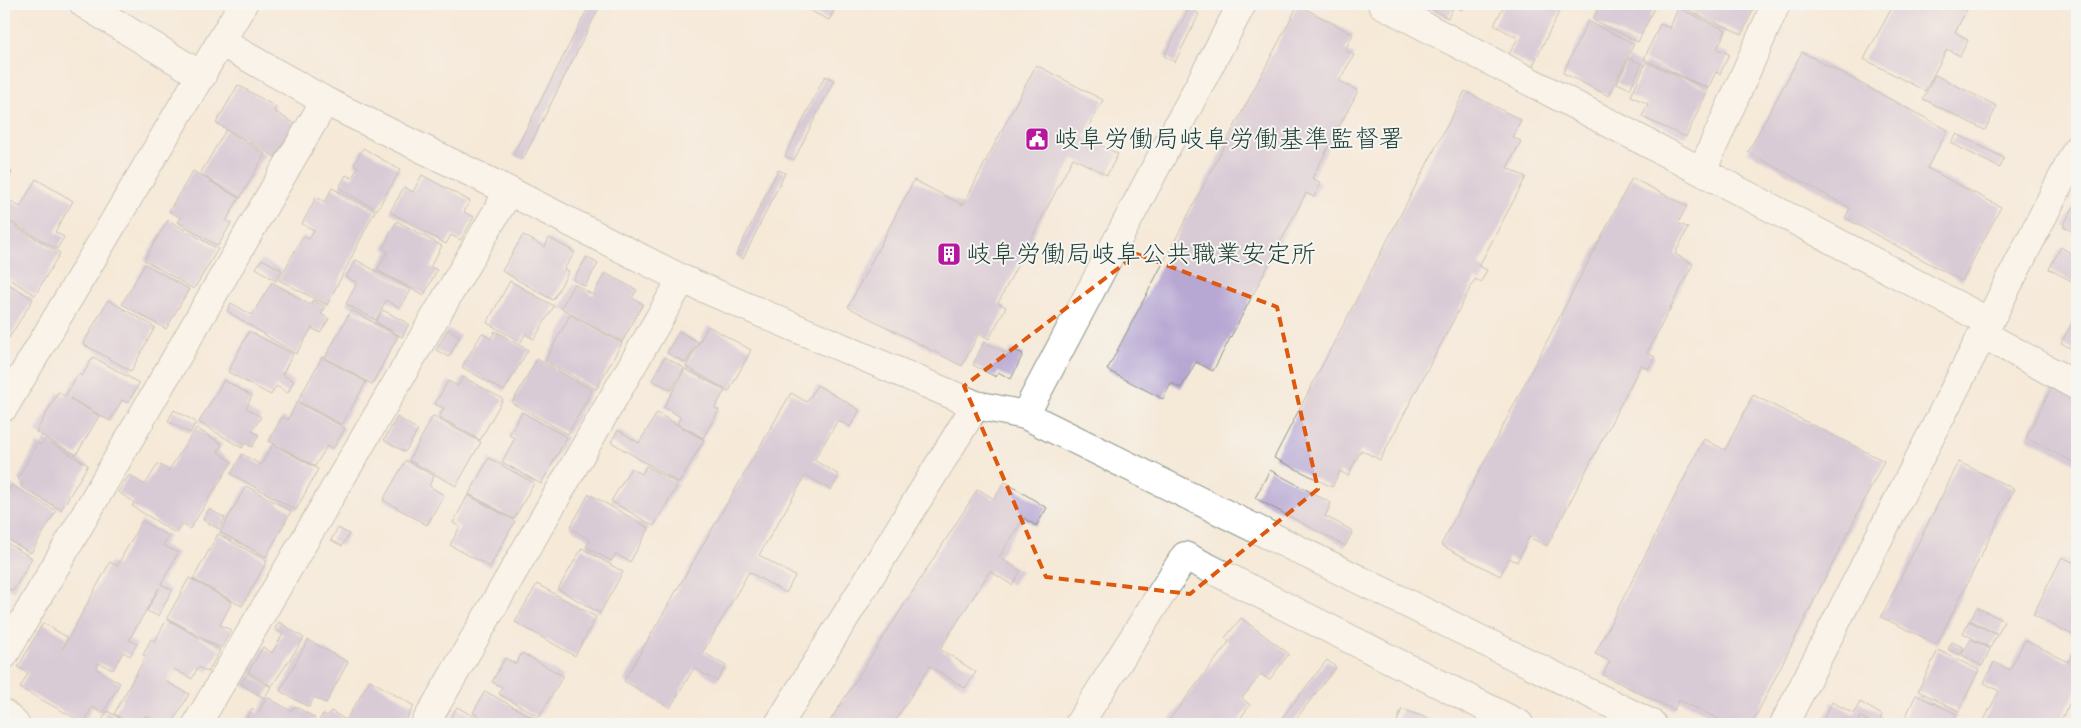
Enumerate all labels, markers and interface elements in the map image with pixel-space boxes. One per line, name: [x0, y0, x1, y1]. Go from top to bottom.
place label: 岐阜労働局岐阜労働基準監督署: [1054, 123, 1404, 155]
public building icon: 岐阜労働局岐阜労働基準監督署: [1024, 126, 1050, 152]
place label: 岐阜労働局岐阜公共職業安定所: [966, 238, 1316, 270]
building icon: 岐阜労働局岐阜公共職業安定所: [936, 241, 962, 267]

